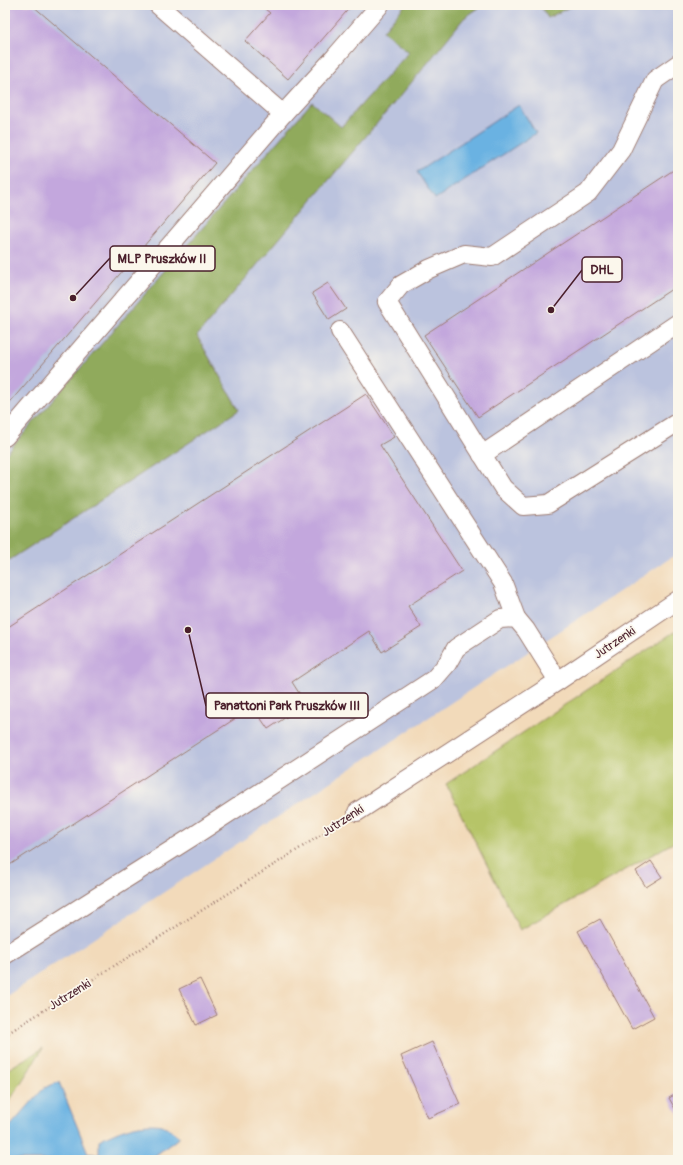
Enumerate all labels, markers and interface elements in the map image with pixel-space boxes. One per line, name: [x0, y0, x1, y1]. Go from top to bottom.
callout: MLP Pruszków II: [110, 246, 215, 271]
text: MLP Pruszków II: [118, 251, 206, 267]
callout: DHL: [582, 257, 622, 282]
text: DHL: [590, 262, 615, 278]
street label: Jutrzenki: [591, 624, 639, 662]
callout: Panattoni Park Pruszków III: [206, 693, 368, 718]
text: Panattoni Park Pruszków III: [214, 698, 360, 714]
street label: Jutrzenki: [319, 802, 367, 840]
street label: Jutrzenki: [46, 976, 94, 1014]

